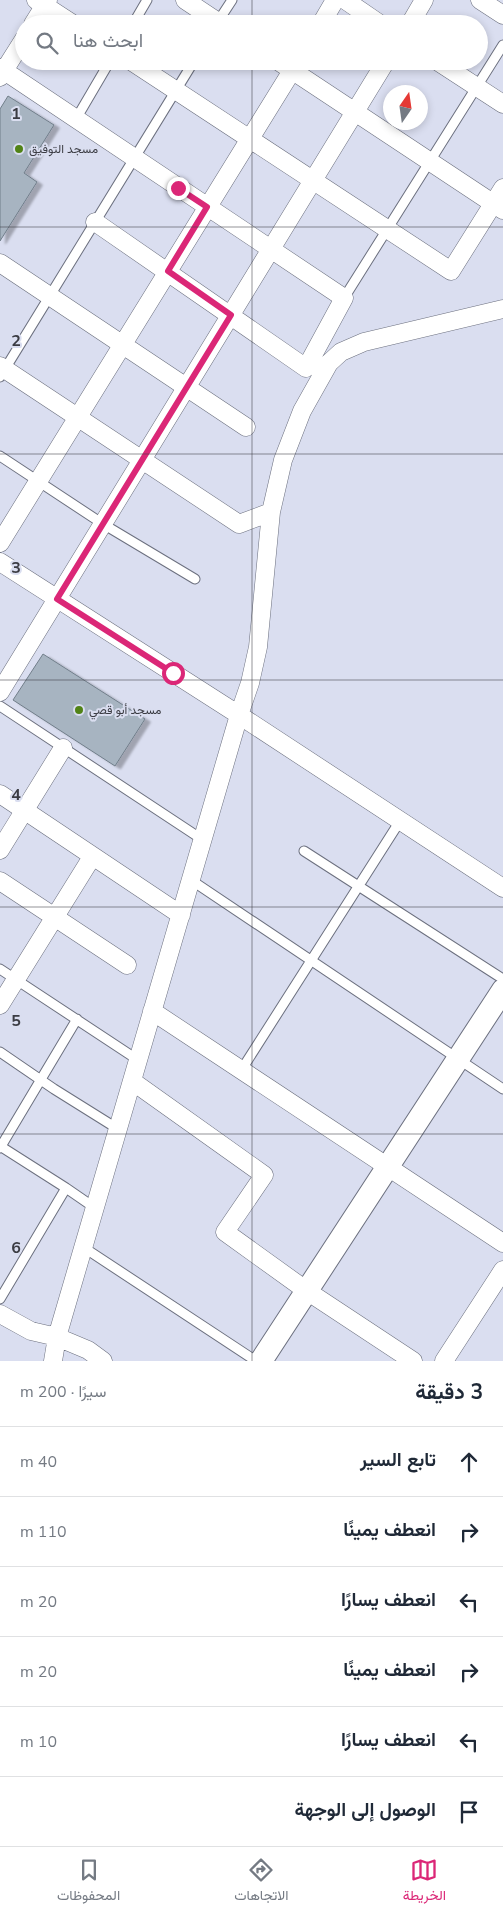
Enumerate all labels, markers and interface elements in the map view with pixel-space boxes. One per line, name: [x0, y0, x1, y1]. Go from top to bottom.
search box: [15, 15, 488, 70]
text: ابحث هنا: [73, 28, 143, 54]
icon: search: [33, 29, 61, 57]
north arrow: [383, 85, 428, 130]
text: 1: [11, 103, 21, 125]
place label: مسجد التوفيق: [29, 141, 98, 157]
marker: مسجد التوفيق: [13, 143, 25, 155]
route end: [167, 177, 190, 200]
text: 2: [11, 330, 21, 352]
text: 3: [11, 557, 21, 579]
route start: [162, 662, 185, 685]
place label: مسجد أبو قصي: [89, 702, 162, 720]
marker: مسجد أبو قصي: [73, 704, 85, 716]
text: 4: [11, 784, 21, 806]
text: 5: [11, 1010, 21, 1032]
text: 6: [11, 1237, 21, 1259]
text: 3 دقيقة: [415, 1378, 483, 1406]
text: سيرًا · 200 m: [20, 1381, 106, 1403]
text: تابع السير: [360, 1447, 436, 1473]
icon: ahead: [455, 1448, 483, 1476]
text: 40 m: [20, 1451, 57, 1473]
text: انعطف يمينًا: [343, 1517, 436, 1543]
icon: right: [455, 1518, 483, 1546]
text: 110 m: [20, 1521, 67, 1543]
text: انعطف يسارًا: [341, 1587, 436, 1613]
icon: left: [455, 1588, 483, 1616]
text: 20 m: [20, 1591, 57, 1613]
text: انعطف يمينًا: [343, 1657, 436, 1683]
icon: right: [455, 1658, 483, 1686]
text: 20 m: [20, 1661, 57, 1683]
text: انعطف يسارًا: [341, 1727, 436, 1753]
icon: left: [455, 1728, 483, 1756]
text: 10 m: [20, 1731, 57, 1753]
text: الوصول إلى الوجهة: [294, 1797, 436, 1823]
icon: arrive: [455, 1798, 483, 1826]
tab: المحفوظات: [57, 1856, 120, 1908]
tab: الاتجاهات: [234, 1856, 289, 1908]
tab: الخريطة: [403, 1856, 446, 1908]

